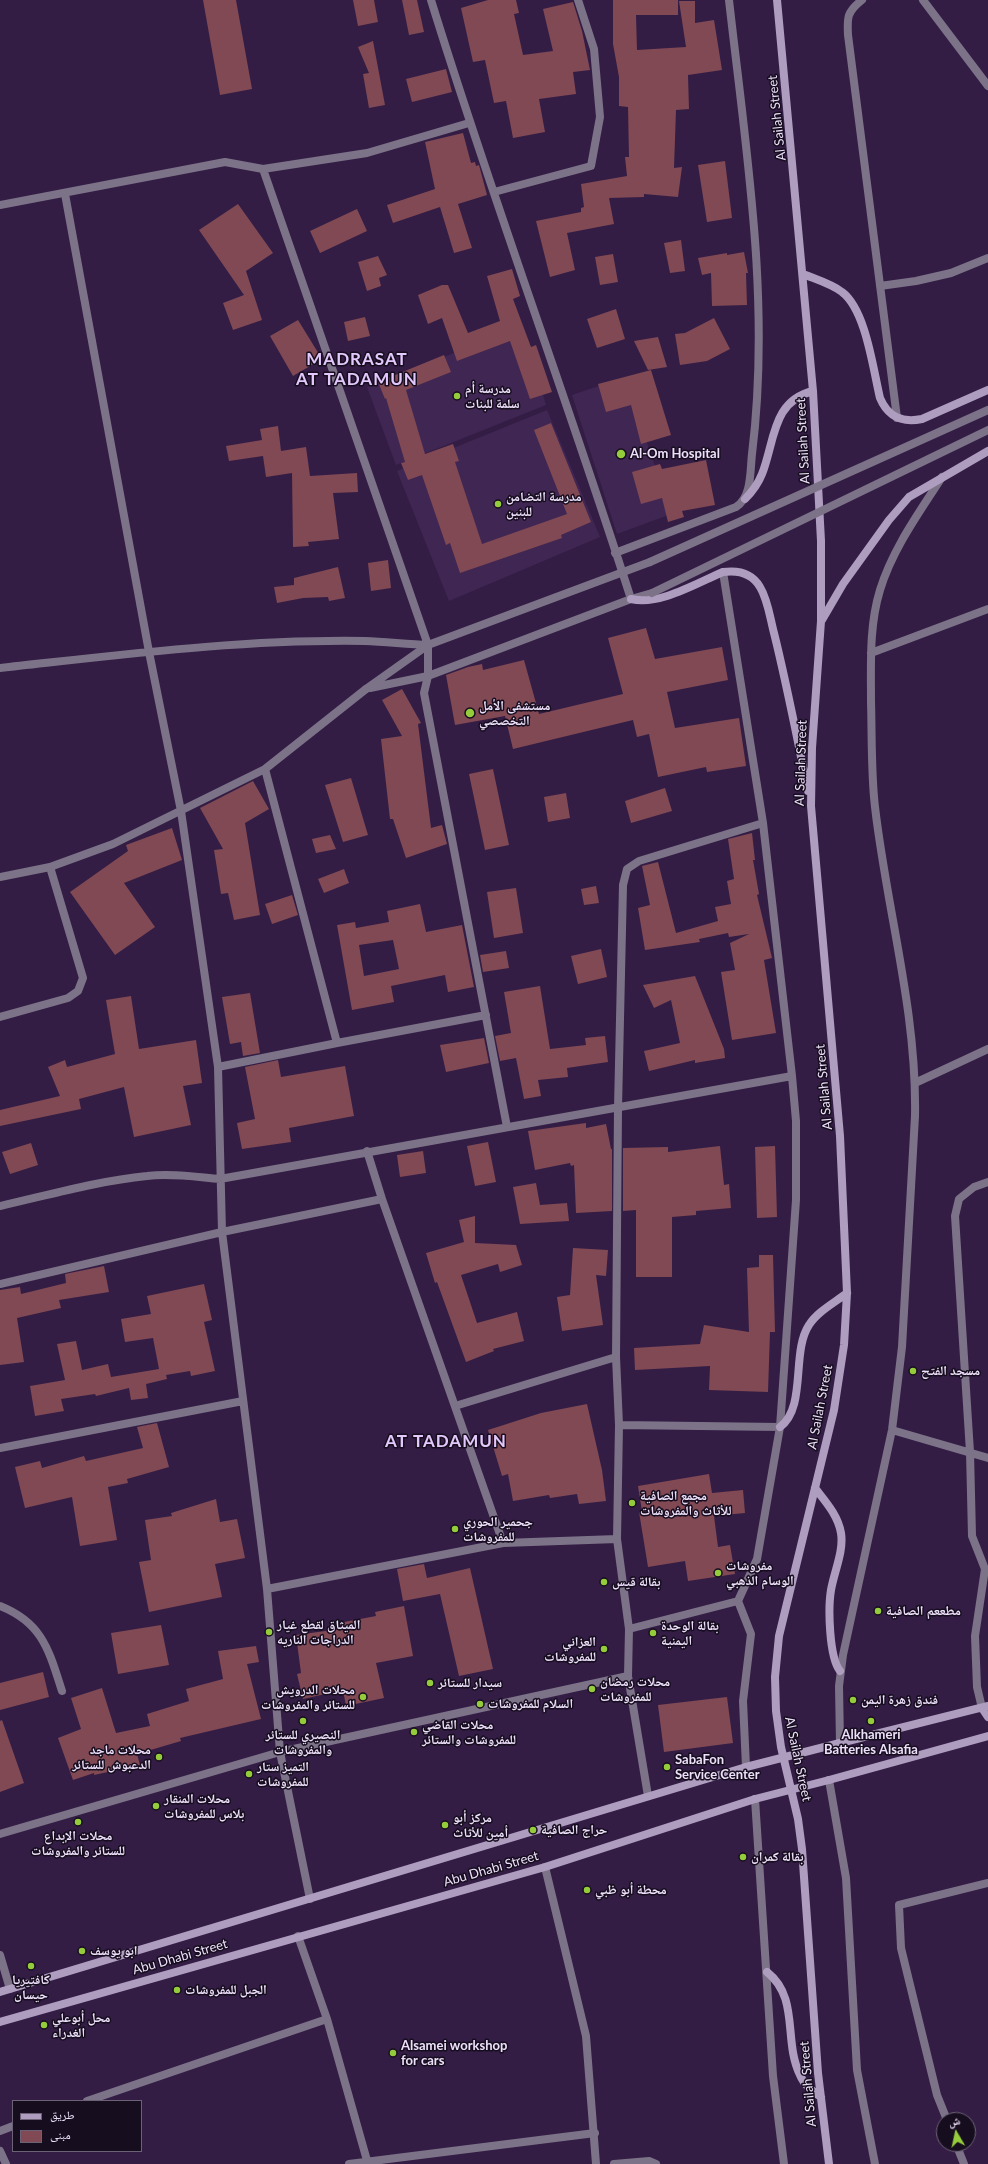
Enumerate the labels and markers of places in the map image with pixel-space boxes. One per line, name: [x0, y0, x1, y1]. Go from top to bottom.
place label: مدرسة أم سلمة للبنات: [465, 381, 520, 412]
marker: مدرسة أم سلمة للبنات: [452, 391, 462, 401]
place label: Al-Om Hospital: [630, 446, 720, 462]
marker: Al-Om Hospital: [615, 448, 627, 460]
place label: مدرسة التضامن للبنين: [506, 489, 582, 520]
marker: مدرسة التضامن للبنين: [493, 499, 503, 509]
place label: مستشفى الأمل التخصصي: [479, 698, 550, 729]
marker: مستشفى الأمل التخصصي: [464, 707, 476, 719]
place label: مسجد الفتح: [921, 1363, 980, 1379]
marker: مسجد الفتح: [908, 1366, 918, 1376]
place label: مجمع الصافية للأثاث والمفروشات: [640, 1488, 731, 1519]
marker: مجمع الصافية للأثاث والمفروشات: [627, 1498, 637, 1508]
place label: جحمير الحوري للمفروشات: [463, 1514, 533, 1545]
marker: جحمير الحوري للمفروشات: [450, 1524, 460, 1534]
place label: مفروشات الوسام الذهبي: [726, 1558, 794, 1589]
marker: مفروشات الوسام الذهبي: [713, 1568, 723, 1578]
place label: بقالة قيس: [612, 1574, 660, 1590]
marker: بقالة قيس: [599, 1577, 609, 1587]
place label: مطععم الصافية: [886, 1603, 961, 1619]
marker: مطععم الصافية: [873, 1606, 883, 1616]
place label: الميثاق لقطع غيار الدراجات الناريه: [277, 1617, 360, 1648]
place label: بقالة الوحدة اليمنية: [661, 1618, 719, 1649]
marker: الميثاق لقطع غيار الدراجات الناريه: [264, 1627, 274, 1637]
marker: بقالة الوحدة اليمنية: [648, 1628, 658, 1638]
place label: العزاني للمفروشات: [544, 1634, 596, 1665]
marker: العزاني للمفروشات: [599, 1644, 609, 1654]
place label: محلات رمضان للمفروشات: [600, 1674, 670, 1705]
place label: سيدار للستائر: [438, 1675, 502, 1691]
marker: سيدار للستائر: [425, 1678, 435, 1688]
place label: محلات الدرويش للستائر والمفروشات: [261, 1682, 355, 1713]
marker: محلات رمضان للمفروشات: [587, 1684, 597, 1694]
marker: محلات الدرويش للستائر والمفروشات: [358, 1692, 368, 1702]
place label: فندق زهرة اليمن: [861, 1692, 938, 1708]
marker: فندق زهرة اليمن: [848, 1695, 858, 1705]
place label: السلام للمفروشات: [488, 1696, 573, 1712]
marker: السلام للمفروشات: [475, 1699, 485, 1709]
marker: النصيري للستائر والمفروشات: [298, 1716, 308, 1726]
marker: Alkhameri Batteries Alsafia: [866, 1716, 876, 1726]
place label: محلات القاضي للمفروشات والستائر: [422, 1717, 516, 1748]
place label: النصيري للستائر والمفروشات: [266, 1727, 340, 1758]
marker: محلات القاضي للمفروشات والستائر: [409, 1727, 419, 1737]
place label: Alkhameri Batteries Alsafia: [824, 1727, 918, 1758]
place label: محلات ماجد الدعبوش للستائر: [72, 1742, 151, 1773]
marker: محلات ماجد الدعبوش للستائر: [154, 1752, 164, 1762]
place label: SabaFon Service Center: [675, 1752, 760, 1783]
place label: التميز ستار للمفروشات: [257, 1759, 309, 1790]
marker: SabaFon Service Center: [662, 1762, 672, 1772]
marker: التميز ستار للمفروشات: [244, 1769, 254, 1779]
place label: محلات المنقار بلاس للمفروشات: [164, 1791, 244, 1822]
marker: محلات المنقار بلاس للمفروشات: [151, 1801, 161, 1811]
place label: مركز أبو أمين للأثاث: [453, 1810, 508, 1841]
marker: محلات الإبداع للستائر والمفروشات: [73, 1817, 83, 1827]
marker: مركز أبو أمين للأثاث: [440, 1820, 450, 1830]
place label: حراج الصافية: [541, 1822, 607, 1838]
marker: حراج الصافية: [528, 1825, 538, 1835]
place label: محلات الإبداع للستائر والمفروشات: [31, 1828, 125, 1859]
place label: بقالة كمران: [751, 1849, 804, 1865]
marker: بقالة كمران: [738, 1852, 748, 1862]
place label: محطة أبو ظبي: [595, 1882, 667, 1898]
marker: محطة أبو ظبي: [582, 1885, 592, 1895]
place label: ابو يوسف: [90, 1943, 137, 1959]
marker: ابو يوسف: [77, 1946, 87, 1956]
marker: كافتيريا حيسان: [26, 1961, 36, 1971]
place label: كافتيريا حيسان: [12, 1972, 50, 2003]
place label: الجبل للمفروشات: [185, 1982, 267, 1998]
marker: الجبل للمفروشات: [172, 1985, 182, 1995]
place label: محل أبوعلي الغدراء: [52, 2010, 110, 2041]
marker: محل أبوعلي الغدراء: [39, 2020, 49, 2030]
place label: Alsamei workshop for cars: [401, 2038, 507, 2069]
marker: Alsamei workshop for cars: [388, 2048, 398, 2058]

